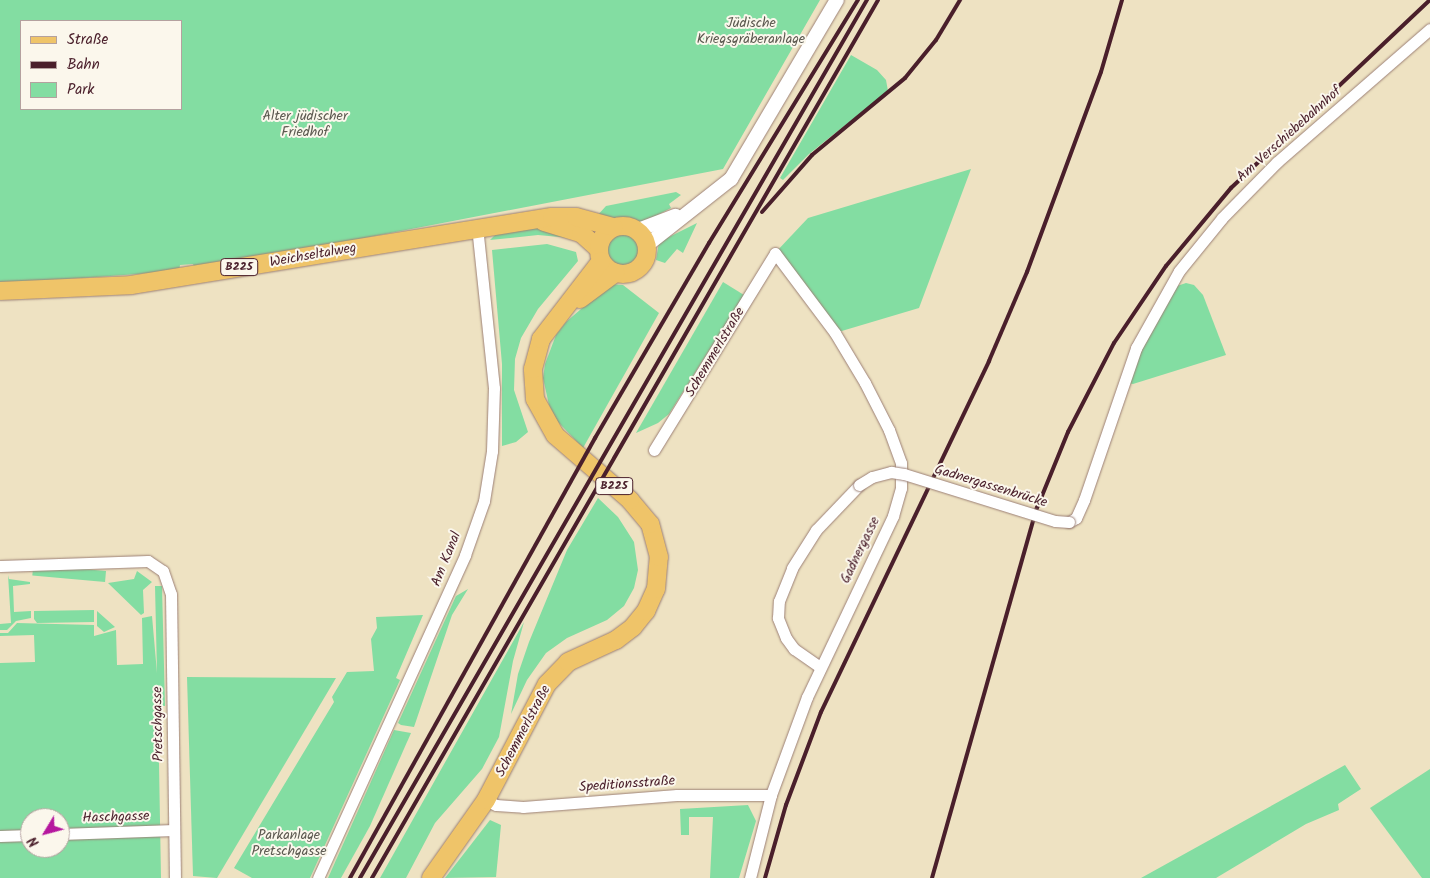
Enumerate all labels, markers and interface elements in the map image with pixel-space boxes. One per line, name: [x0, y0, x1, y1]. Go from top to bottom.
park label: Jüdische Kriegsgräberanlage: [697, 15, 805, 48]
legend: [20, 20, 182, 110]
text: Straße: [67, 28, 108, 52]
text: Bahn: [67, 53, 100, 77]
text: Park: [67, 78, 94, 102]
street label: Am Verschiebebahnhof: [1233, 83, 1345, 185]
park label: Alter jüdischer Friedhof: [262, 108, 348, 140]
street label: Weichseltalweg: [268, 239, 358, 271]
road number: B225: [219, 258, 259, 276]
street label: Schemmerlstraße: [682, 304, 748, 400]
street label: Gadnergassenbrücke: [933, 461, 1049, 511]
road number: B225: [594, 476, 634, 496]
street label: Gadnergasse: [837, 514, 883, 586]
street label: Am Kanal: [427, 529, 465, 589]
street label: Schemmerlstraße: [492, 682, 554, 780]
street label: Pretschgasse: [149, 686, 167, 762]
street label: Speditionsstraße: [578, 772, 676, 796]
street label: Haschgasse: [82, 807, 150, 827]
north arrow: [20, 808, 70, 858]
park label: Parkanlage Pretschgasse: [251, 827, 327, 860]
text: N: [22, 831, 45, 852]

